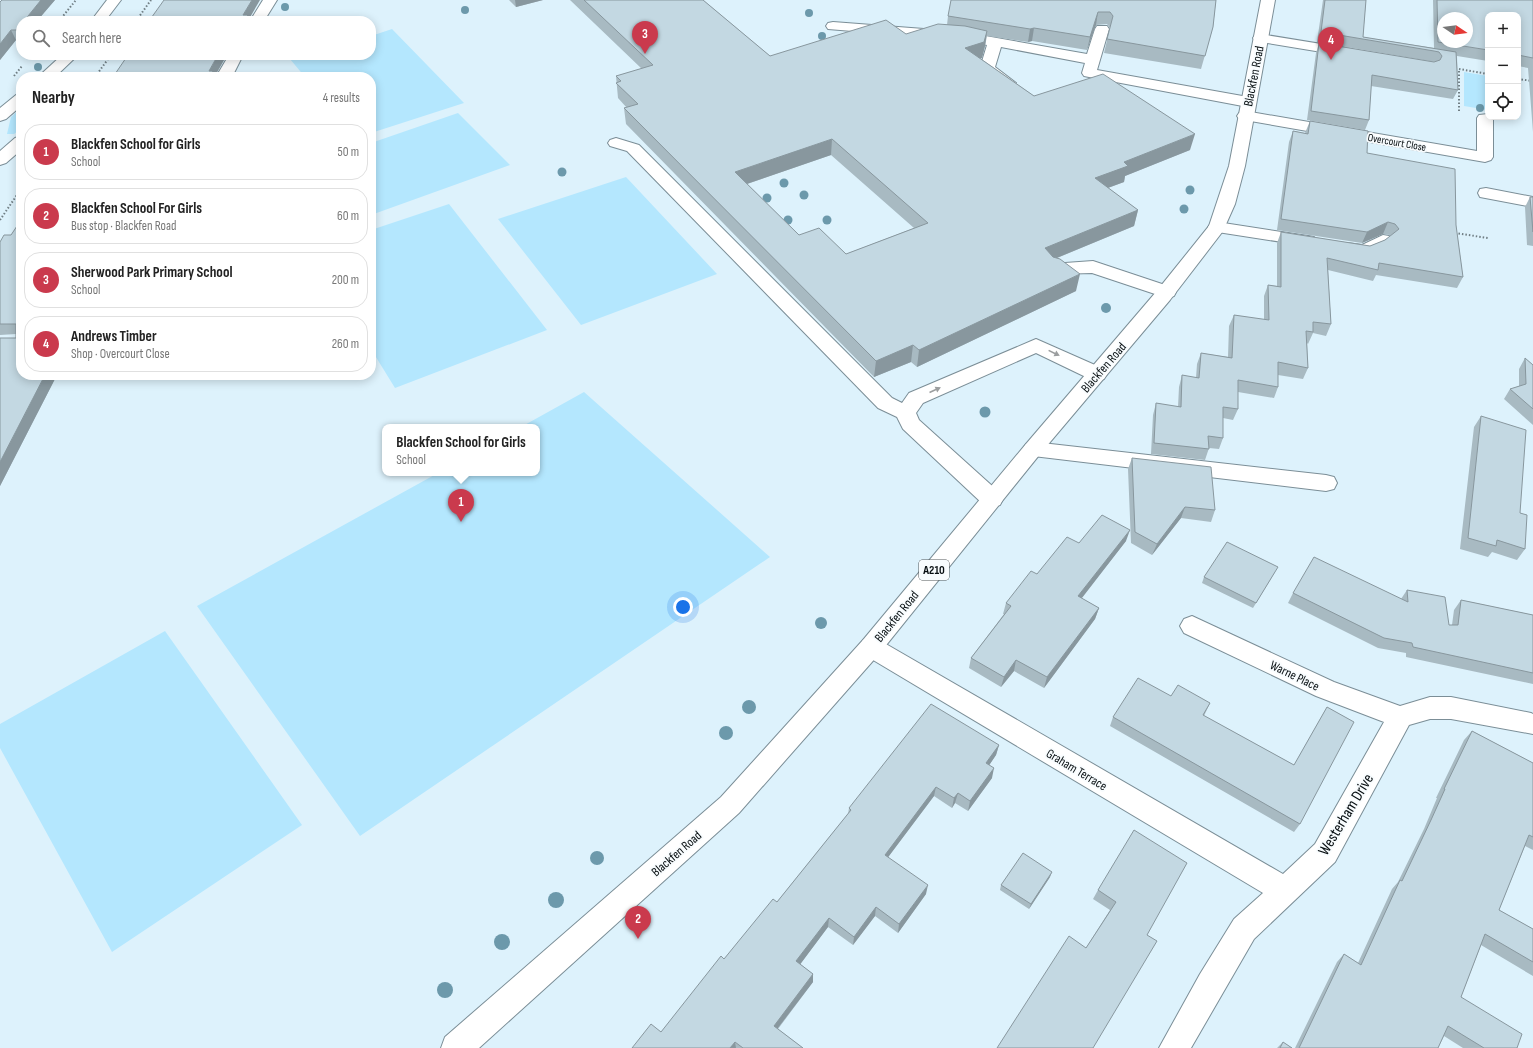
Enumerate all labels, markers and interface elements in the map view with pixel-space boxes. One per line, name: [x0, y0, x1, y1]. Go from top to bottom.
north arrow: [1437, 12, 1473, 48]
map controls: [1485, 12, 1521, 120]
button: +: [1485, 12, 1521, 48]
search box: [16, 16, 376, 60]
pin: 3: [632, 21, 658, 54]
icon: search: [30, 27, 52, 49]
pin: 4: [1318, 27, 1344, 60]
text: Search here: [62, 29, 122, 48]
street label: Blackfen Road: [1240, 45, 1268, 108]
button: −: [1485, 48, 1521, 84]
button: locate: [1485, 84, 1521, 120]
text: Nearby: [32, 88, 75, 108]
text: 4 results: [323, 90, 360, 106]
street label: Overcourt Close: [1367, 131, 1427, 154]
text: Blackfen School for Girls: [71, 135, 200, 154]
text: 1: [43, 144, 49, 160]
text: 50 m: [338, 144, 359, 160]
text: School: [71, 154, 101, 170]
text: Blackfen School For Girls: [71, 199, 202, 218]
text: 2: [43, 208, 49, 224]
text: 60 m: [337, 208, 359, 224]
text: Bus stop · Blackfen Road: [71, 218, 176, 234]
text: Sherwood Park Primary School: [71, 263, 232, 282]
text: 3: [43, 272, 49, 288]
text: 200 m: [332, 272, 359, 288]
text: School: [71, 282, 101, 298]
text: Andrews Timber: [71, 327, 157, 346]
text: 4: [43, 336, 49, 352]
text: 260 m: [332, 336, 359, 352]
street label: Blackfen Road: [1078, 339, 1130, 396]
text: Shop · Overcourt Close: [71, 346, 170, 362]
one-way arrow: [1048, 350, 1060, 356]
one-way arrow: [930, 387, 941, 393]
popup: [382, 424, 540, 476]
text: Blackfen School for Girls: [396, 433, 526, 452]
text: School: [396, 452, 426, 468]
pin: 1: [448, 489, 474, 522]
road number: A210: [919, 560, 949, 580]
street label: Blackfen Road: [871, 588, 922, 646]
your location: [673, 597, 693, 617]
street label: Warne Place: [1267, 657, 1322, 695]
street label: Graham Terrace: [1043, 745, 1110, 794]
street label: Westerham Drive: [1314, 771, 1378, 859]
street label: Blackfen Road: [648, 828, 705, 880]
pin: 2: [625, 906, 651, 939]

